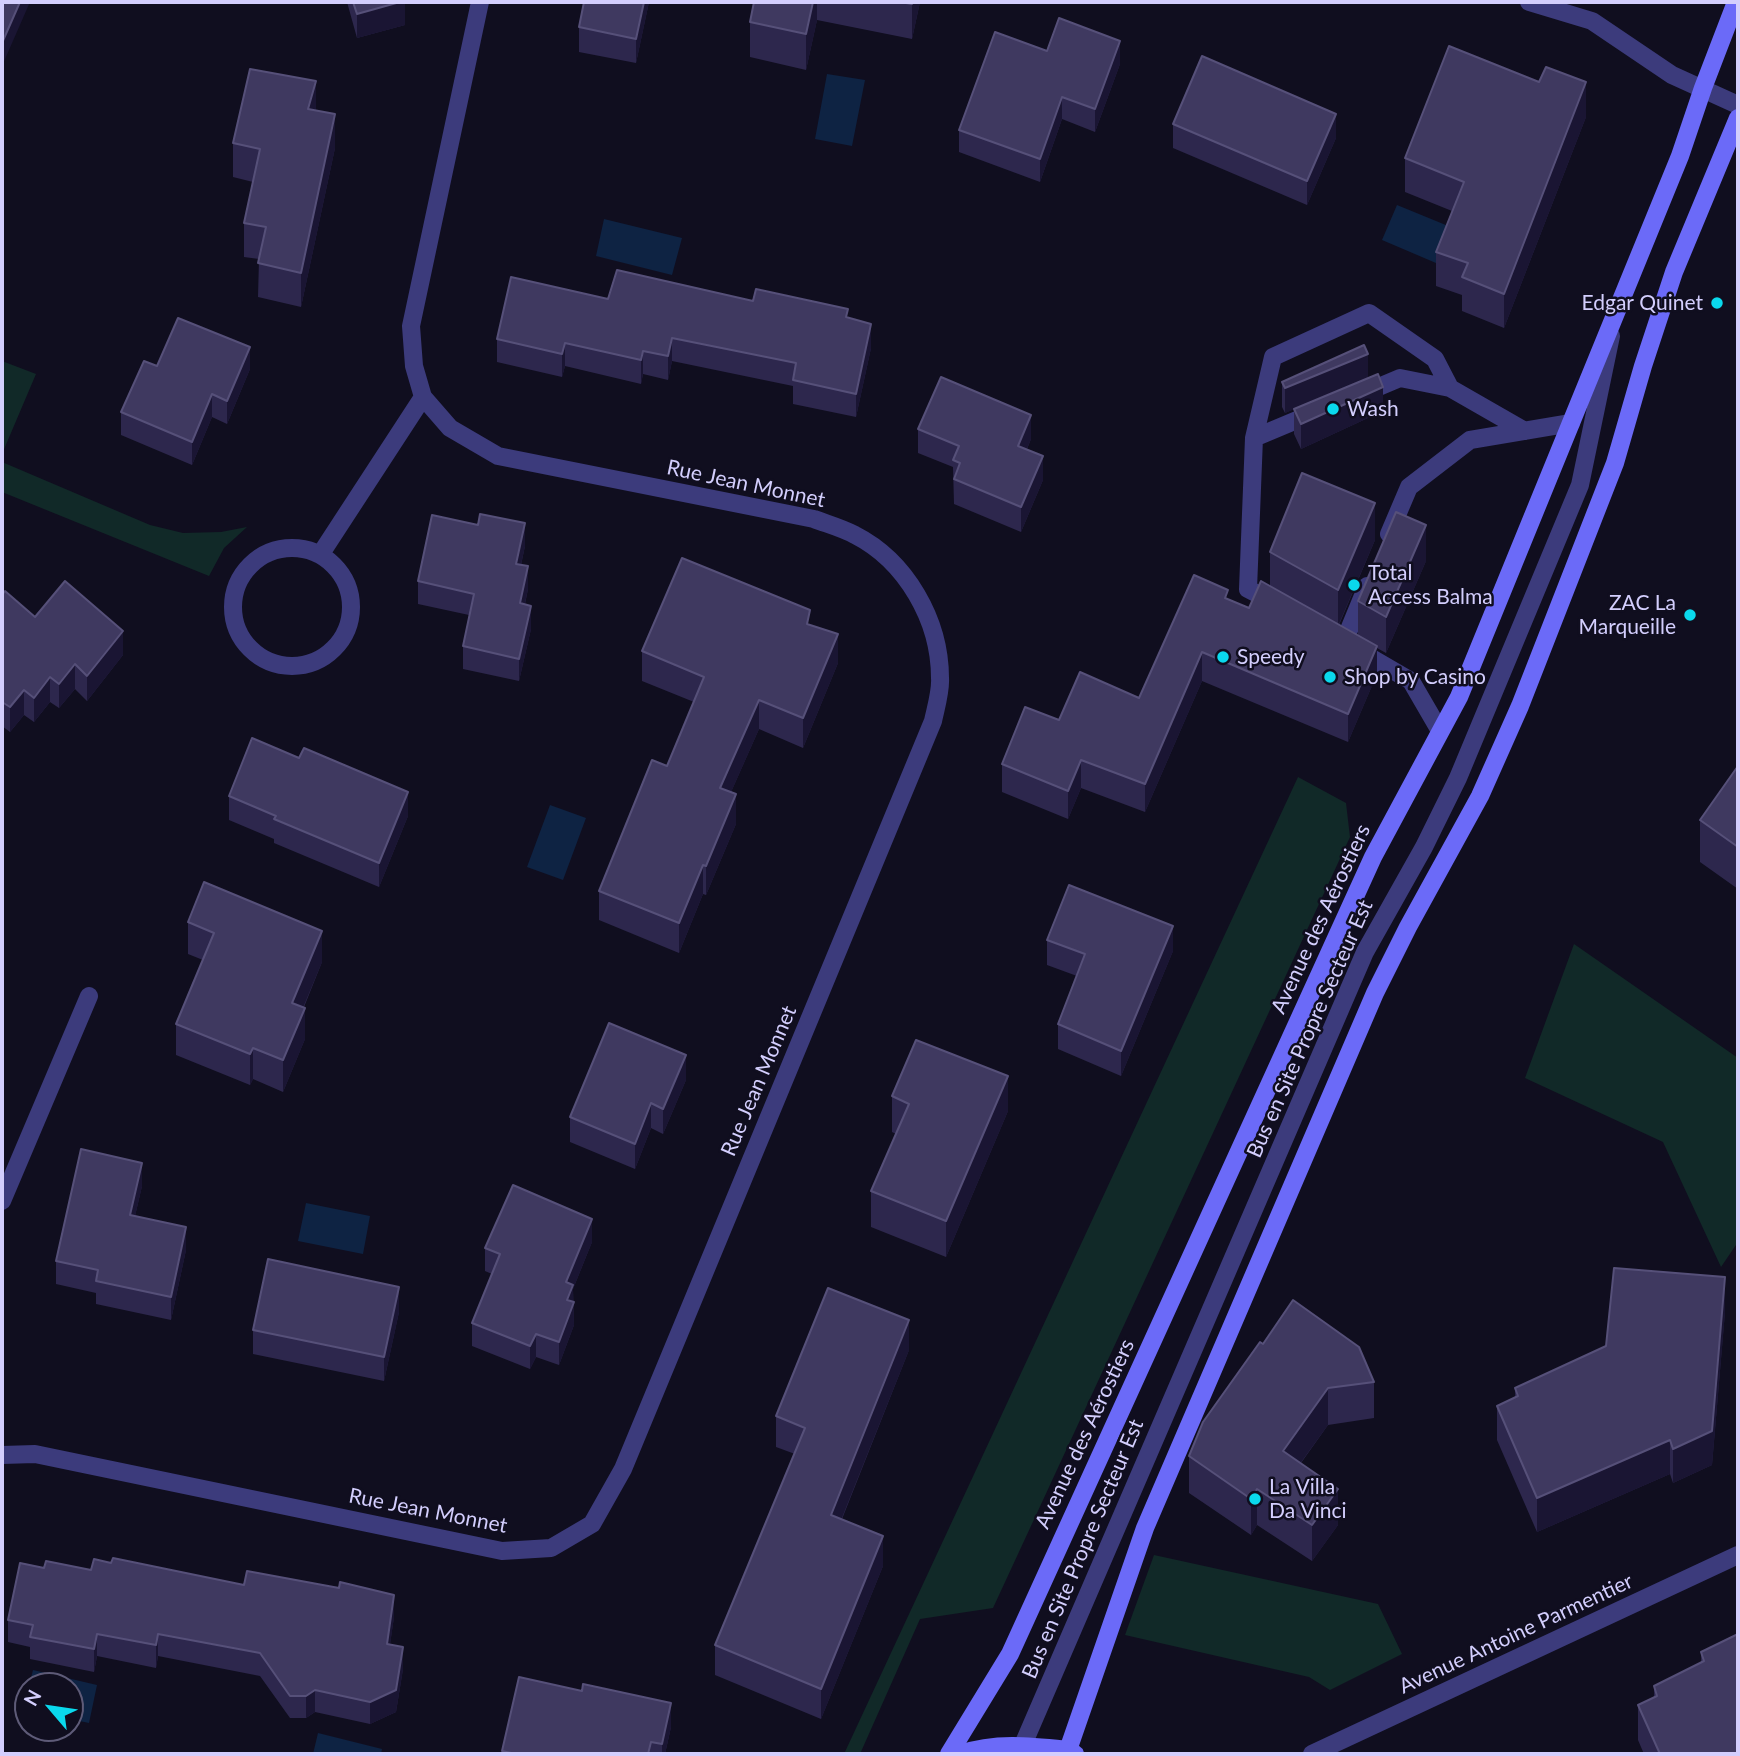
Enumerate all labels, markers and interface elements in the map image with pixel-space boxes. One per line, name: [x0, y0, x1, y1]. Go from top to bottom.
place label: Edgar Quinet: [1582, 290, 1703, 316]
marker: Edgar Quinet: [1709, 295, 1725, 311]
place label: Wash: [1347, 396, 1399, 422]
marker: Wash: [1325, 401, 1341, 417]
street label: Rue Jean Monnet: [665, 455, 827, 513]
place label: Total Access Balma: [1368, 560, 1493, 610]
marker: Total Access Balma: [1346, 577, 1362, 593]
place label: ZAC La Marqueille: [1579, 590, 1676, 640]
marker: ZAC La Marqueille: [1682, 607, 1698, 623]
place label: Speedy: [1237, 644, 1305, 670]
marker: Speedy: [1215, 649, 1231, 665]
place label: Shop by Casino: [1344, 664, 1486, 690]
marker: Shop by Casino: [1322, 669, 1338, 685]
street label: Avenue des Aérostiers: [1266, 820, 1376, 1018]
street label: Bus en Site Propre Secteur Est: [1242, 896, 1378, 1162]
street label: Rue Jean Monnet: [716, 1002, 802, 1160]
street label: Avenue des Aérostiers: [1030, 1335, 1140, 1533]
street label: Bus en Site Propre Secteur Est: [1017, 1416, 1149, 1682]
place label: La Villa Da Vinci: [1269, 1474, 1347, 1524]
street label: Rue Jean Monnet: [347, 1483, 509, 1539]
marker: La Villa Da Vinci: [1247, 1491, 1263, 1507]
street label: Avenue Antoine Parmentier: [1395, 1569, 1637, 1699]
north arrow: [14, 1672, 84, 1742]
text: N: [18, 1686, 46, 1710]

